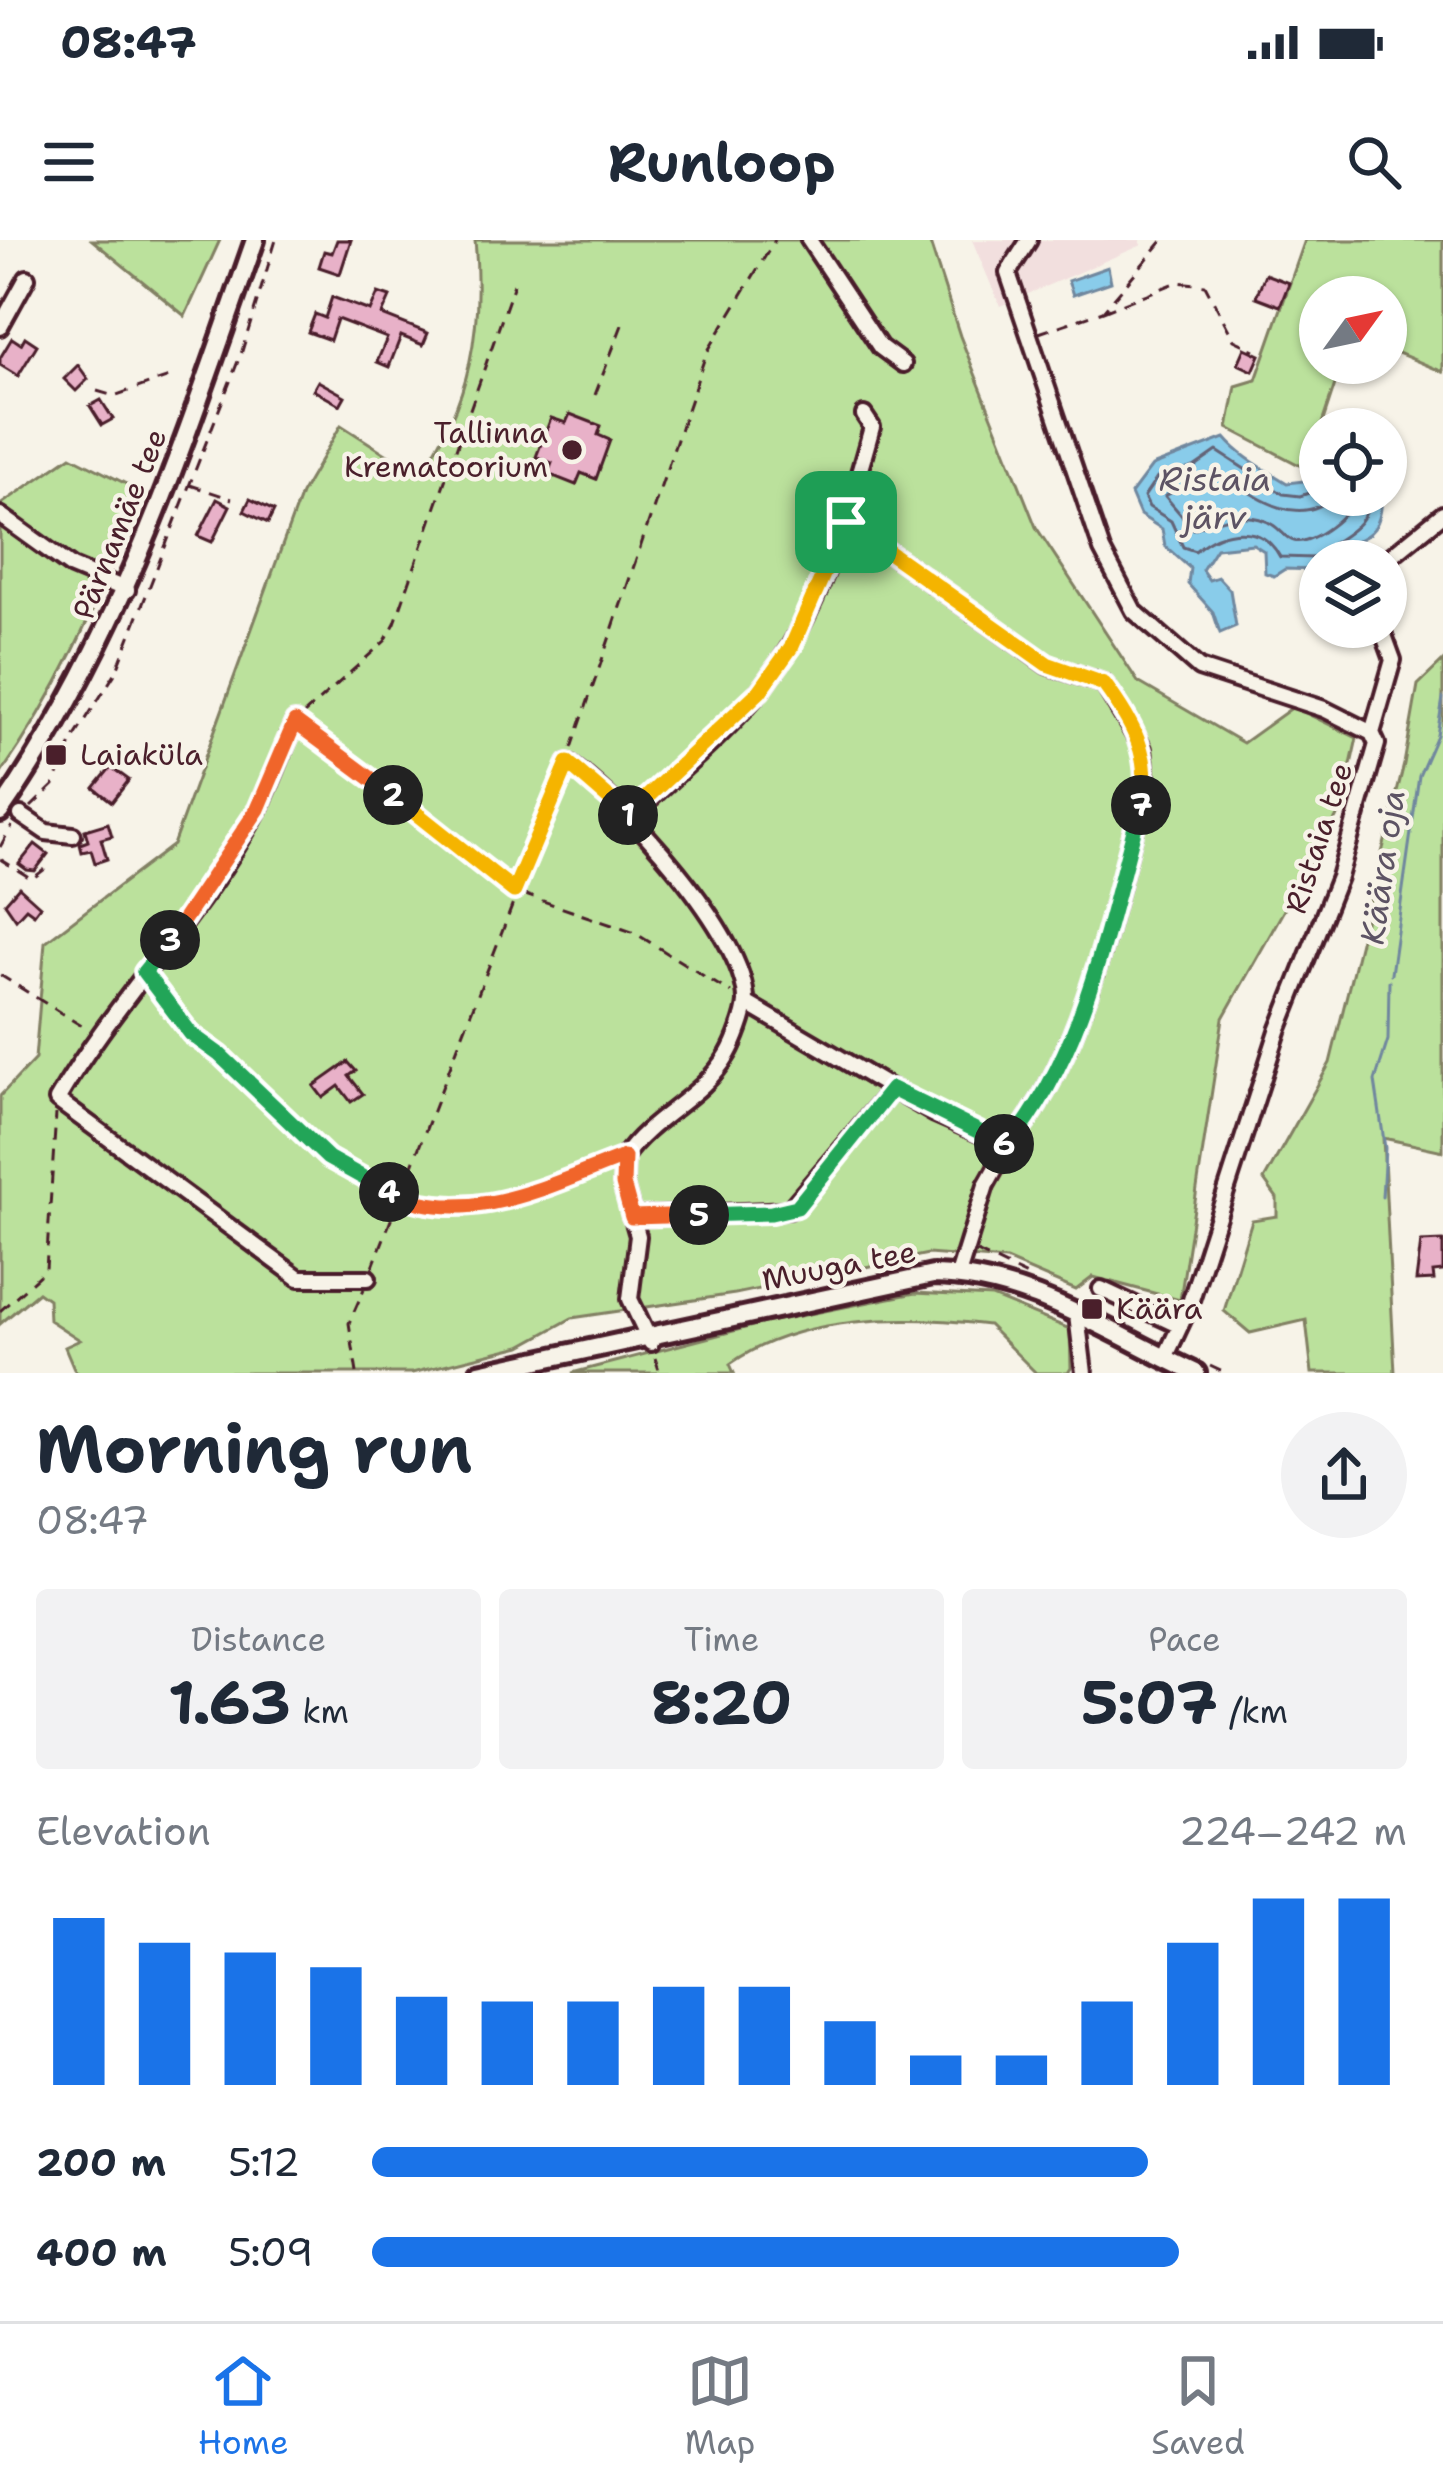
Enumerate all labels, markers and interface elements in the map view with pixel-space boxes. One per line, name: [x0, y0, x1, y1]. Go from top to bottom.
text: 08:47: [60, 12, 197, 72]
text: Runloop: [607, 126, 836, 198]
icon: menu: [36, 129, 102, 195]
icon: search: [1341, 129, 1407, 195]
north arrow: [1299, 276, 1407, 384]
map controls: [1299, 276, 1407, 648]
button: locate: [1299, 408, 1407, 516]
place label: Tallinna Krematoorium: [344, 412, 548, 487]
street label: Pärnamäe tee: [63, 422, 176, 625]
marker: Tallinna Krematoorium: [559, 437, 585, 463]
water label: Ristaia järv: [1159, 457, 1271, 540]
pin: [795, 471, 897, 573]
icon: arrive: [813, 489, 879, 555]
button: layers: [1299, 540, 1407, 648]
place label: Laiaküla: [80, 734, 203, 775]
marker: Laiaküla: [43, 742, 69, 768]
street label: Ristaia tee: [1275, 757, 1362, 919]
pin: 2: [363, 765, 423, 825]
text: 2: [381, 772, 405, 817]
pin: 7: [1111, 775, 1171, 835]
text: 7: [1129, 782, 1153, 827]
pin: 1: [598, 785, 658, 845]
water label: Käära oja: [1349, 787, 1416, 947]
text: 1: [620, 792, 636, 837]
pin: 3: [140, 910, 200, 970]
text: 3: [158, 917, 182, 962]
pin: 6: [974, 1114, 1034, 1174]
text: 6: [992, 1121, 1016, 1166]
pin: 4: [359, 1162, 419, 1222]
text: 4: [377, 1169, 401, 1214]
pin: 5: [669, 1185, 729, 1245]
text: 5: [689, 1192, 709, 1237]
street label: Muuga tee: [758, 1230, 919, 1301]
place label: Käära: [1116, 1288, 1203, 1329]
marker: Käära: [1079, 1296, 1105, 1322]
text: Morning run: [36, 1405, 472, 1493]
button: share: [1281, 1412, 1407, 1538]
text: 08:47: [36, 1494, 149, 1546]
text: Distance: [191, 1617, 326, 1662]
text: Time: [684, 1617, 759, 1662]
text: Pace: [1148, 1617, 1221, 1662]
text: 1.63: [168, 1662, 291, 1742]
text: 8:20: [651, 1662, 792, 1742]
text: 5:07: [1081, 1662, 1218, 1742]
text: km: [291, 1689, 349, 1734]
text: /km: [1218, 1689, 1288, 1734]
text: Elevation: [36, 1805, 211, 1857]
text: 224–242 m: [1179, 1805, 1407, 1857]
text: 200 m: [36, 2136, 166, 2188]
text: 5:12: [228, 2136, 300, 2188]
text: 400 m: [36, 2226, 167, 2278]
text: 5:09: [228, 2226, 313, 2278]
tab: Home: [198, 2348, 289, 2465]
tab: Map: [685, 2348, 755, 2465]
tab: Saved: [1151, 2348, 1245, 2465]

